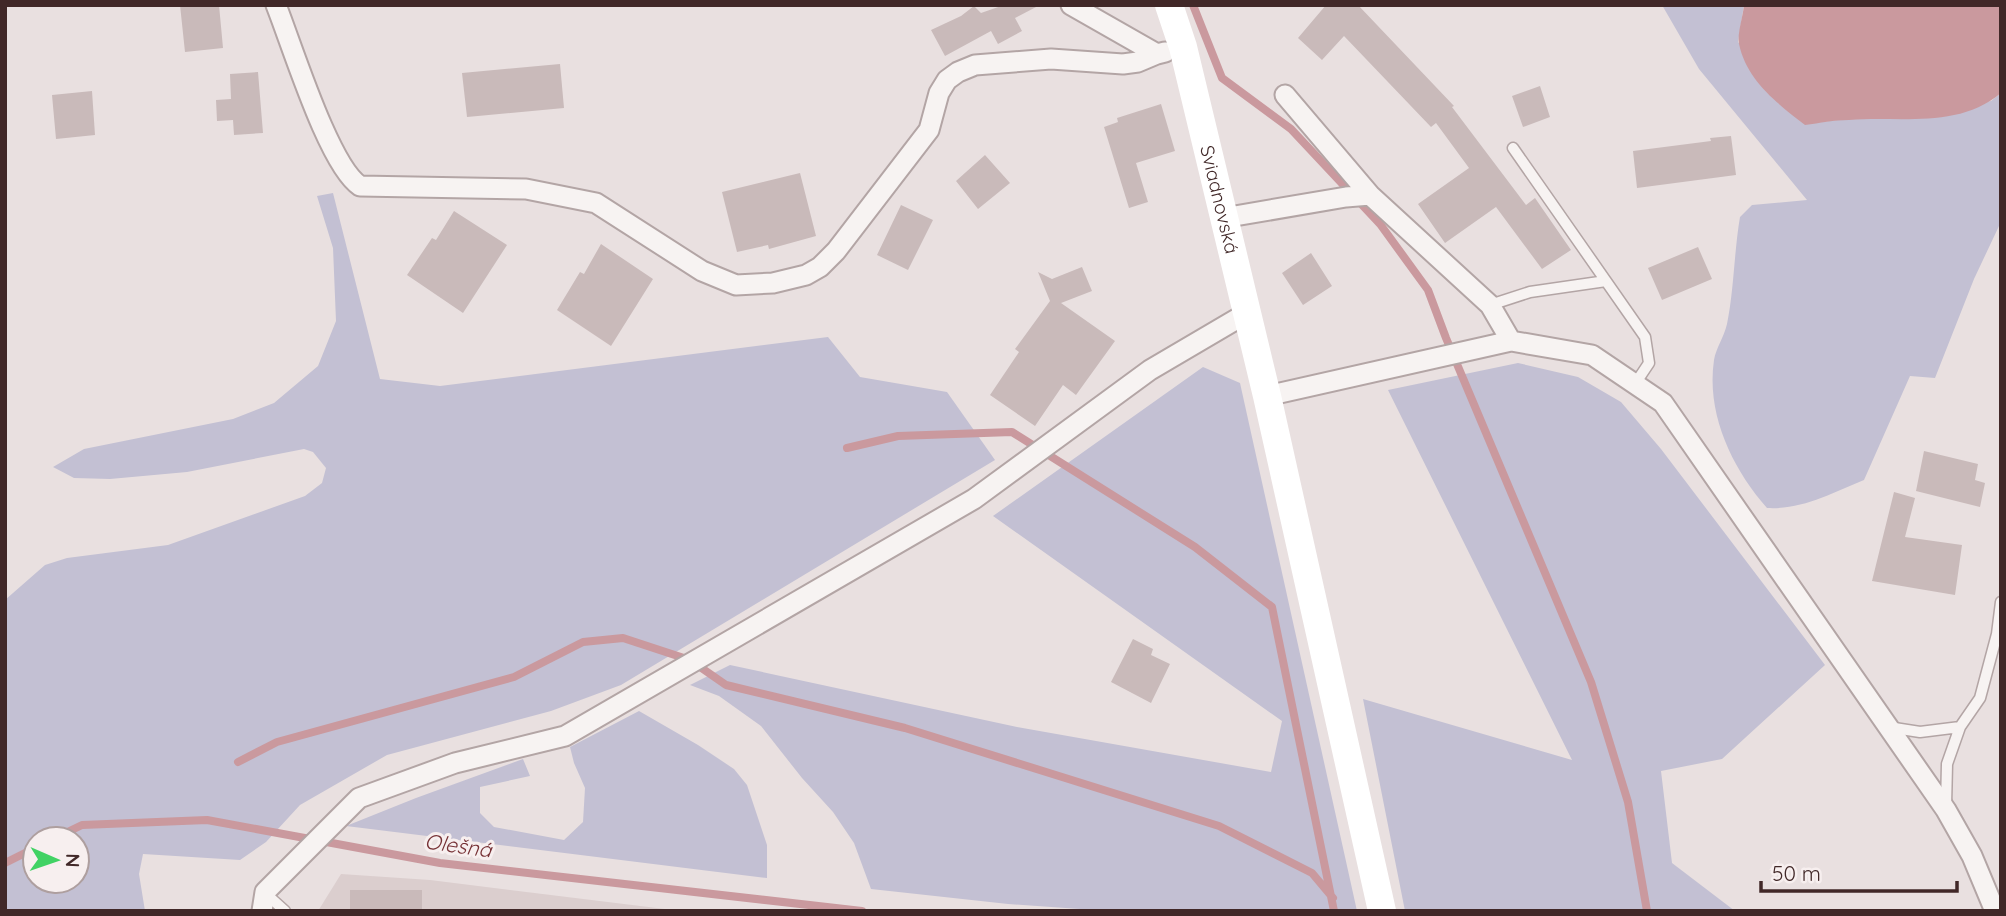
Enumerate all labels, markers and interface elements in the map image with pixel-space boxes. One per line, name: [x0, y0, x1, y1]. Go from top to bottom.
street label: Sviadnovská: [1195, 143, 1244, 256]
north arrow: [21, 825, 91, 895]
water label: Olešná: [423, 827, 495, 863]
scale bar: [1761, 850, 1957, 894]
text: N: [61, 853, 85, 868]
text: 50 m: [1772, 860, 1821, 886]

